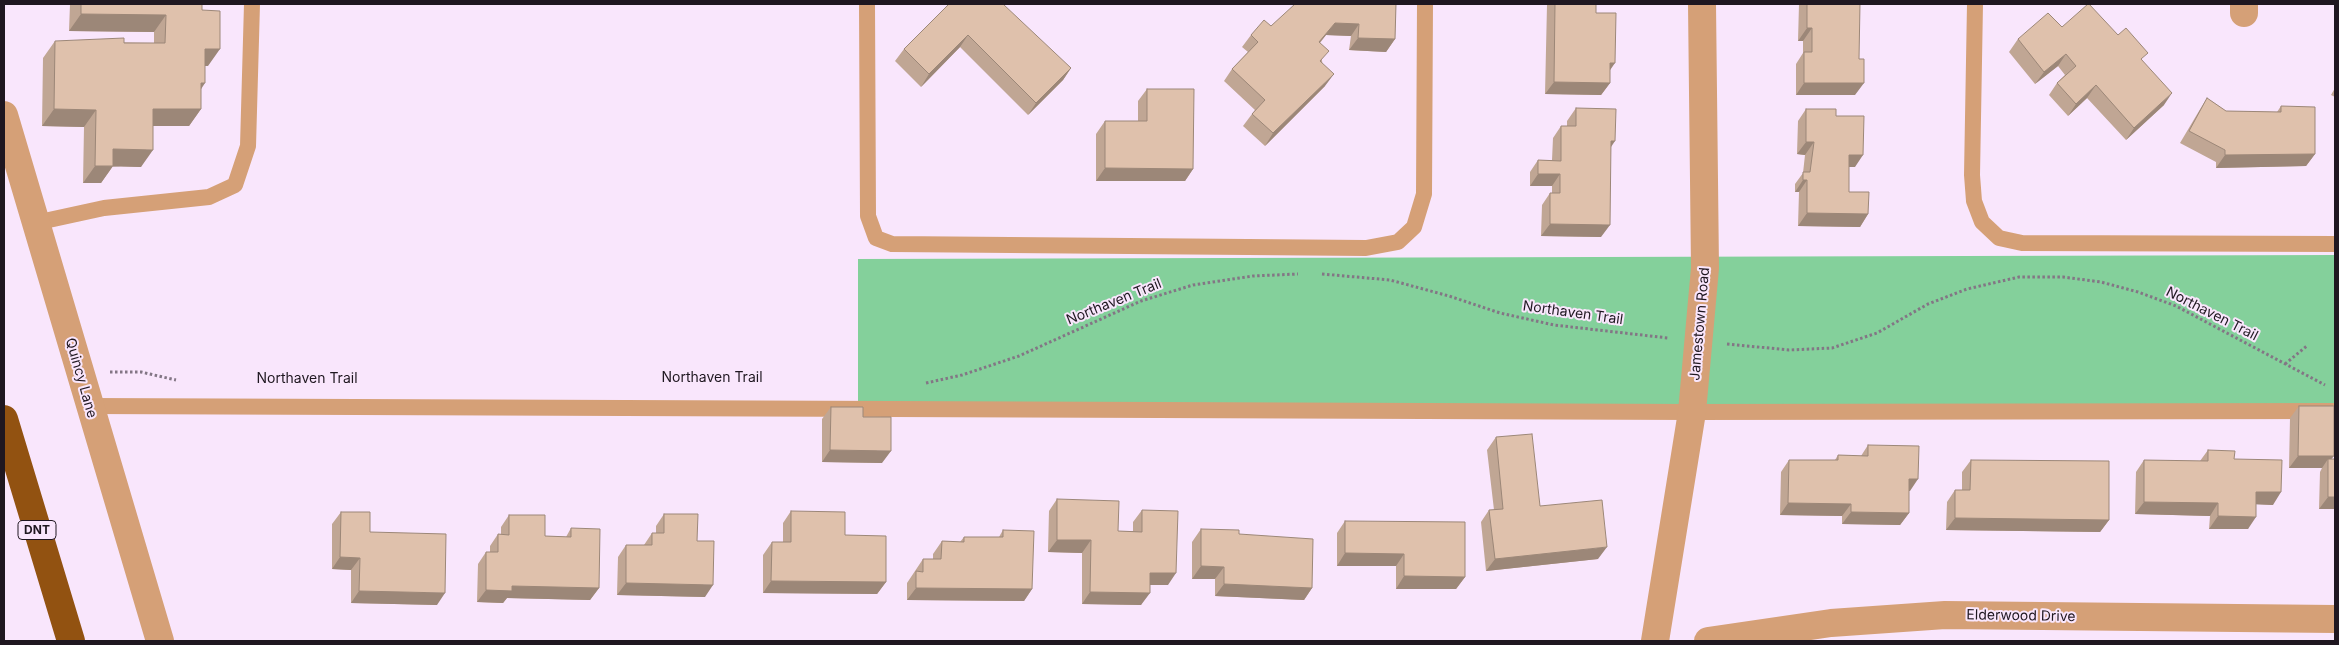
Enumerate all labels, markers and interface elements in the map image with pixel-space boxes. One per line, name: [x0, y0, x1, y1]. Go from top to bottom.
street label: Jamestown Road: [1687, 267, 1713, 381]
street label: Northaven Trail: [1064, 275, 1164, 329]
street label: Northaven Trail: [2163, 284, 2261, 344]
street label: Northaven Trail: [1522, 298, 1624, 328]
street label: Quincy Lane: [62, 336, 100, 420]
street label: Northaven Trail: [661, 370, 763, 386]
street label: Northaven Trail: [256, 371, 358, 387]
road number: DNT: [18, 520, 56, 540]
street label: Elderwood Drive: [1966, 607, 2076, 625]

